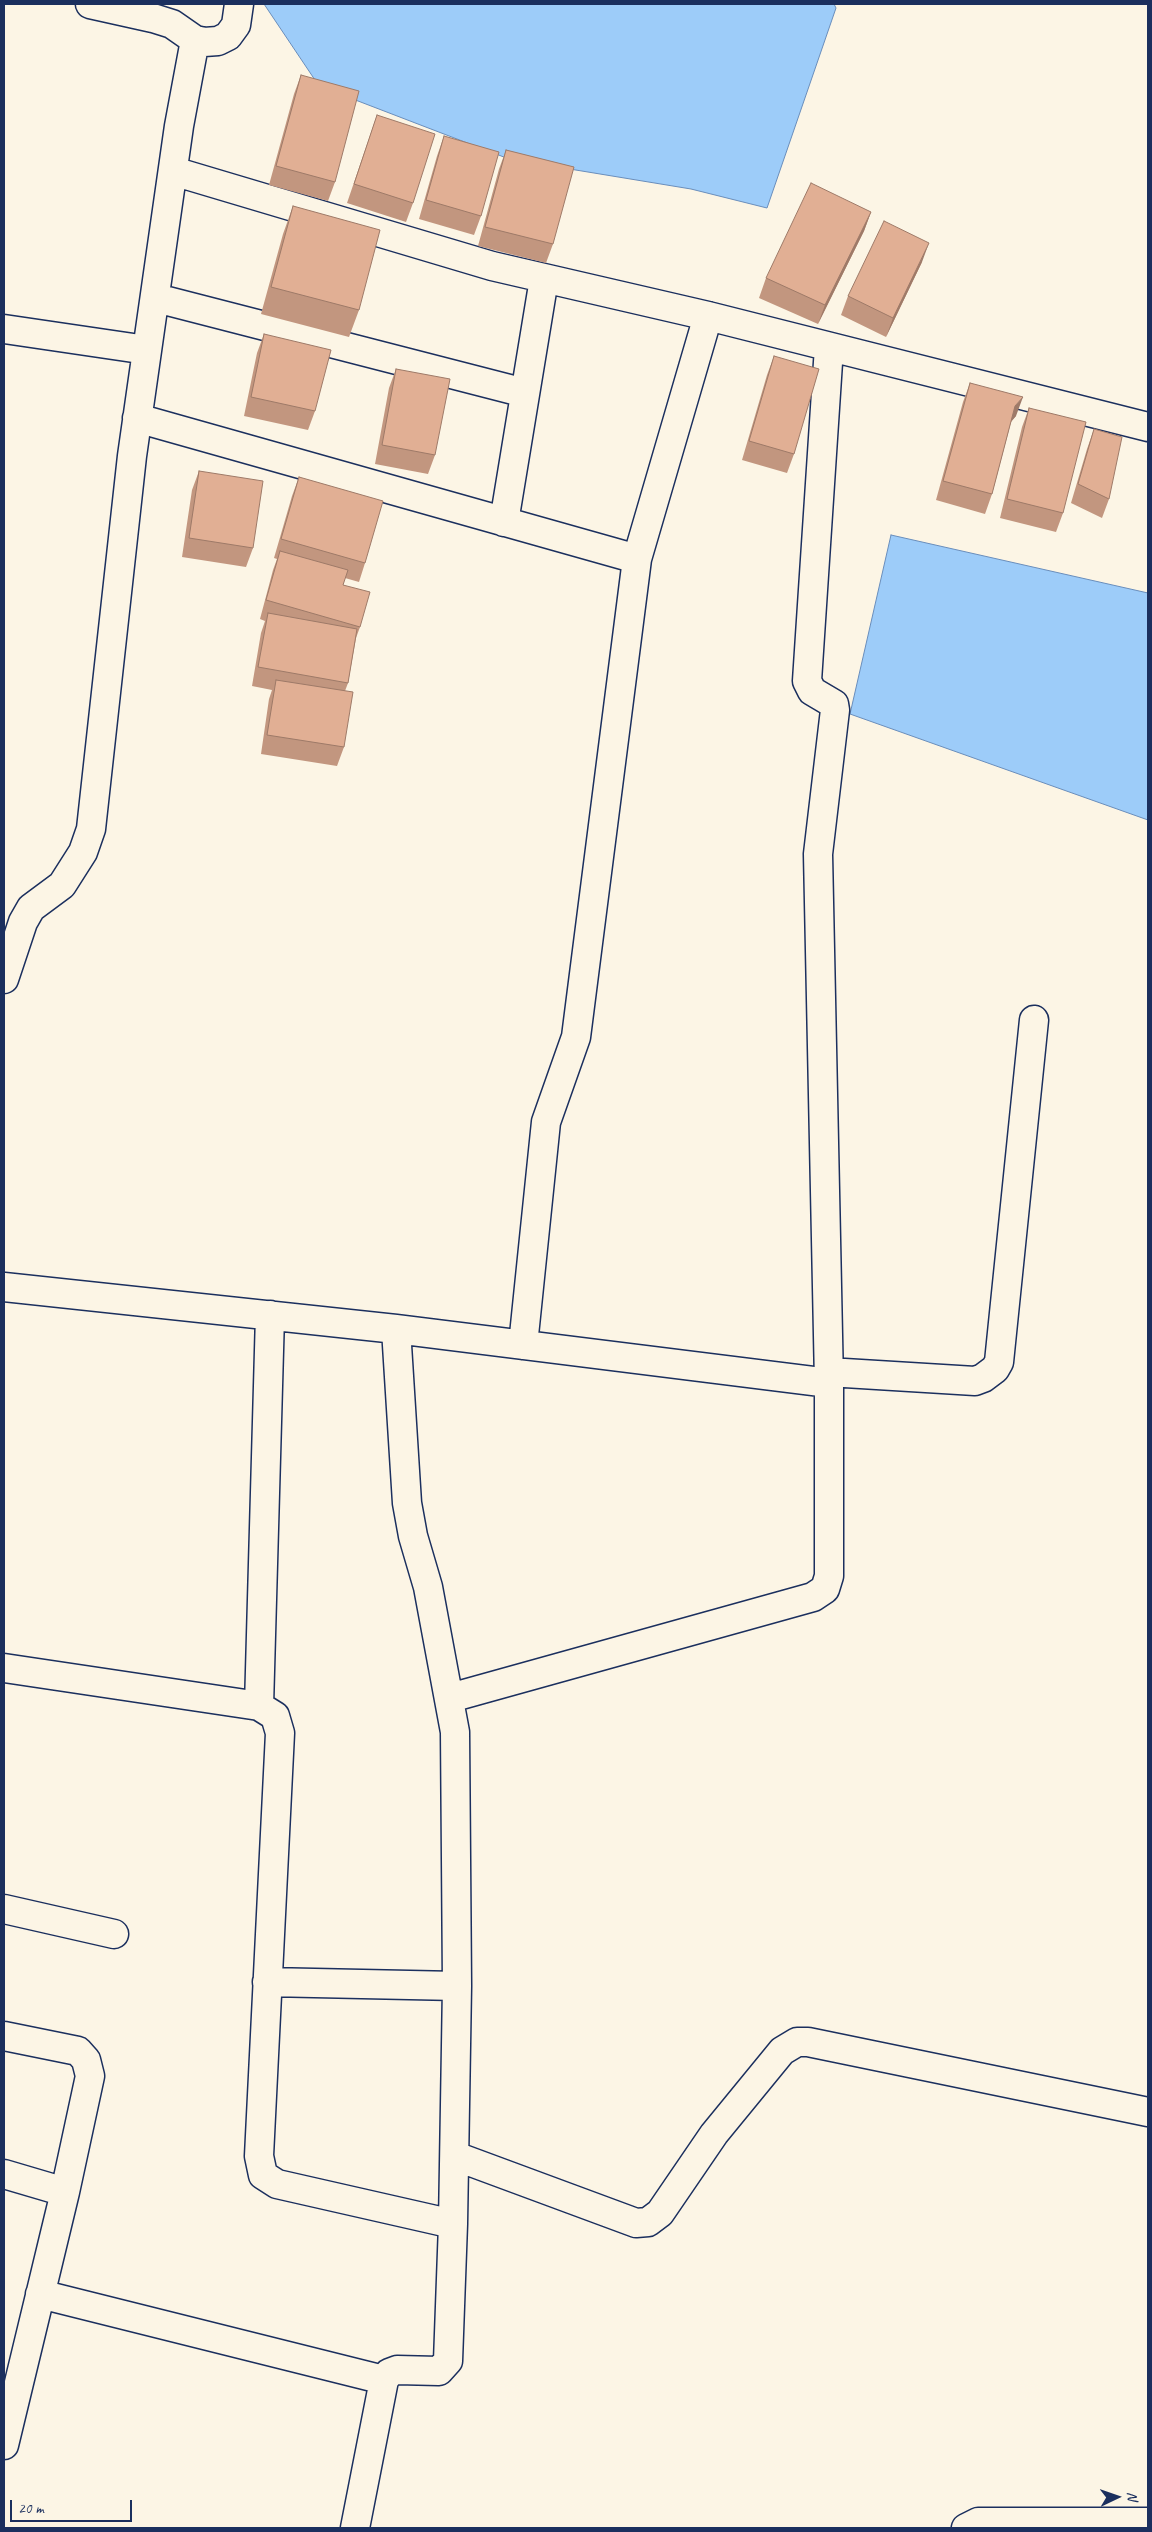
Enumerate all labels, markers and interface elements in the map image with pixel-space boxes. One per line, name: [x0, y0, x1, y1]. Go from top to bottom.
north arrow: [1092, 2472, 1142, 2522]
scale bar: [12, 2490, 135, 2522]
text: N: [1124, 2491, 1141, 2501]
text: 20 m: [18, 2499, 44, 2518]

